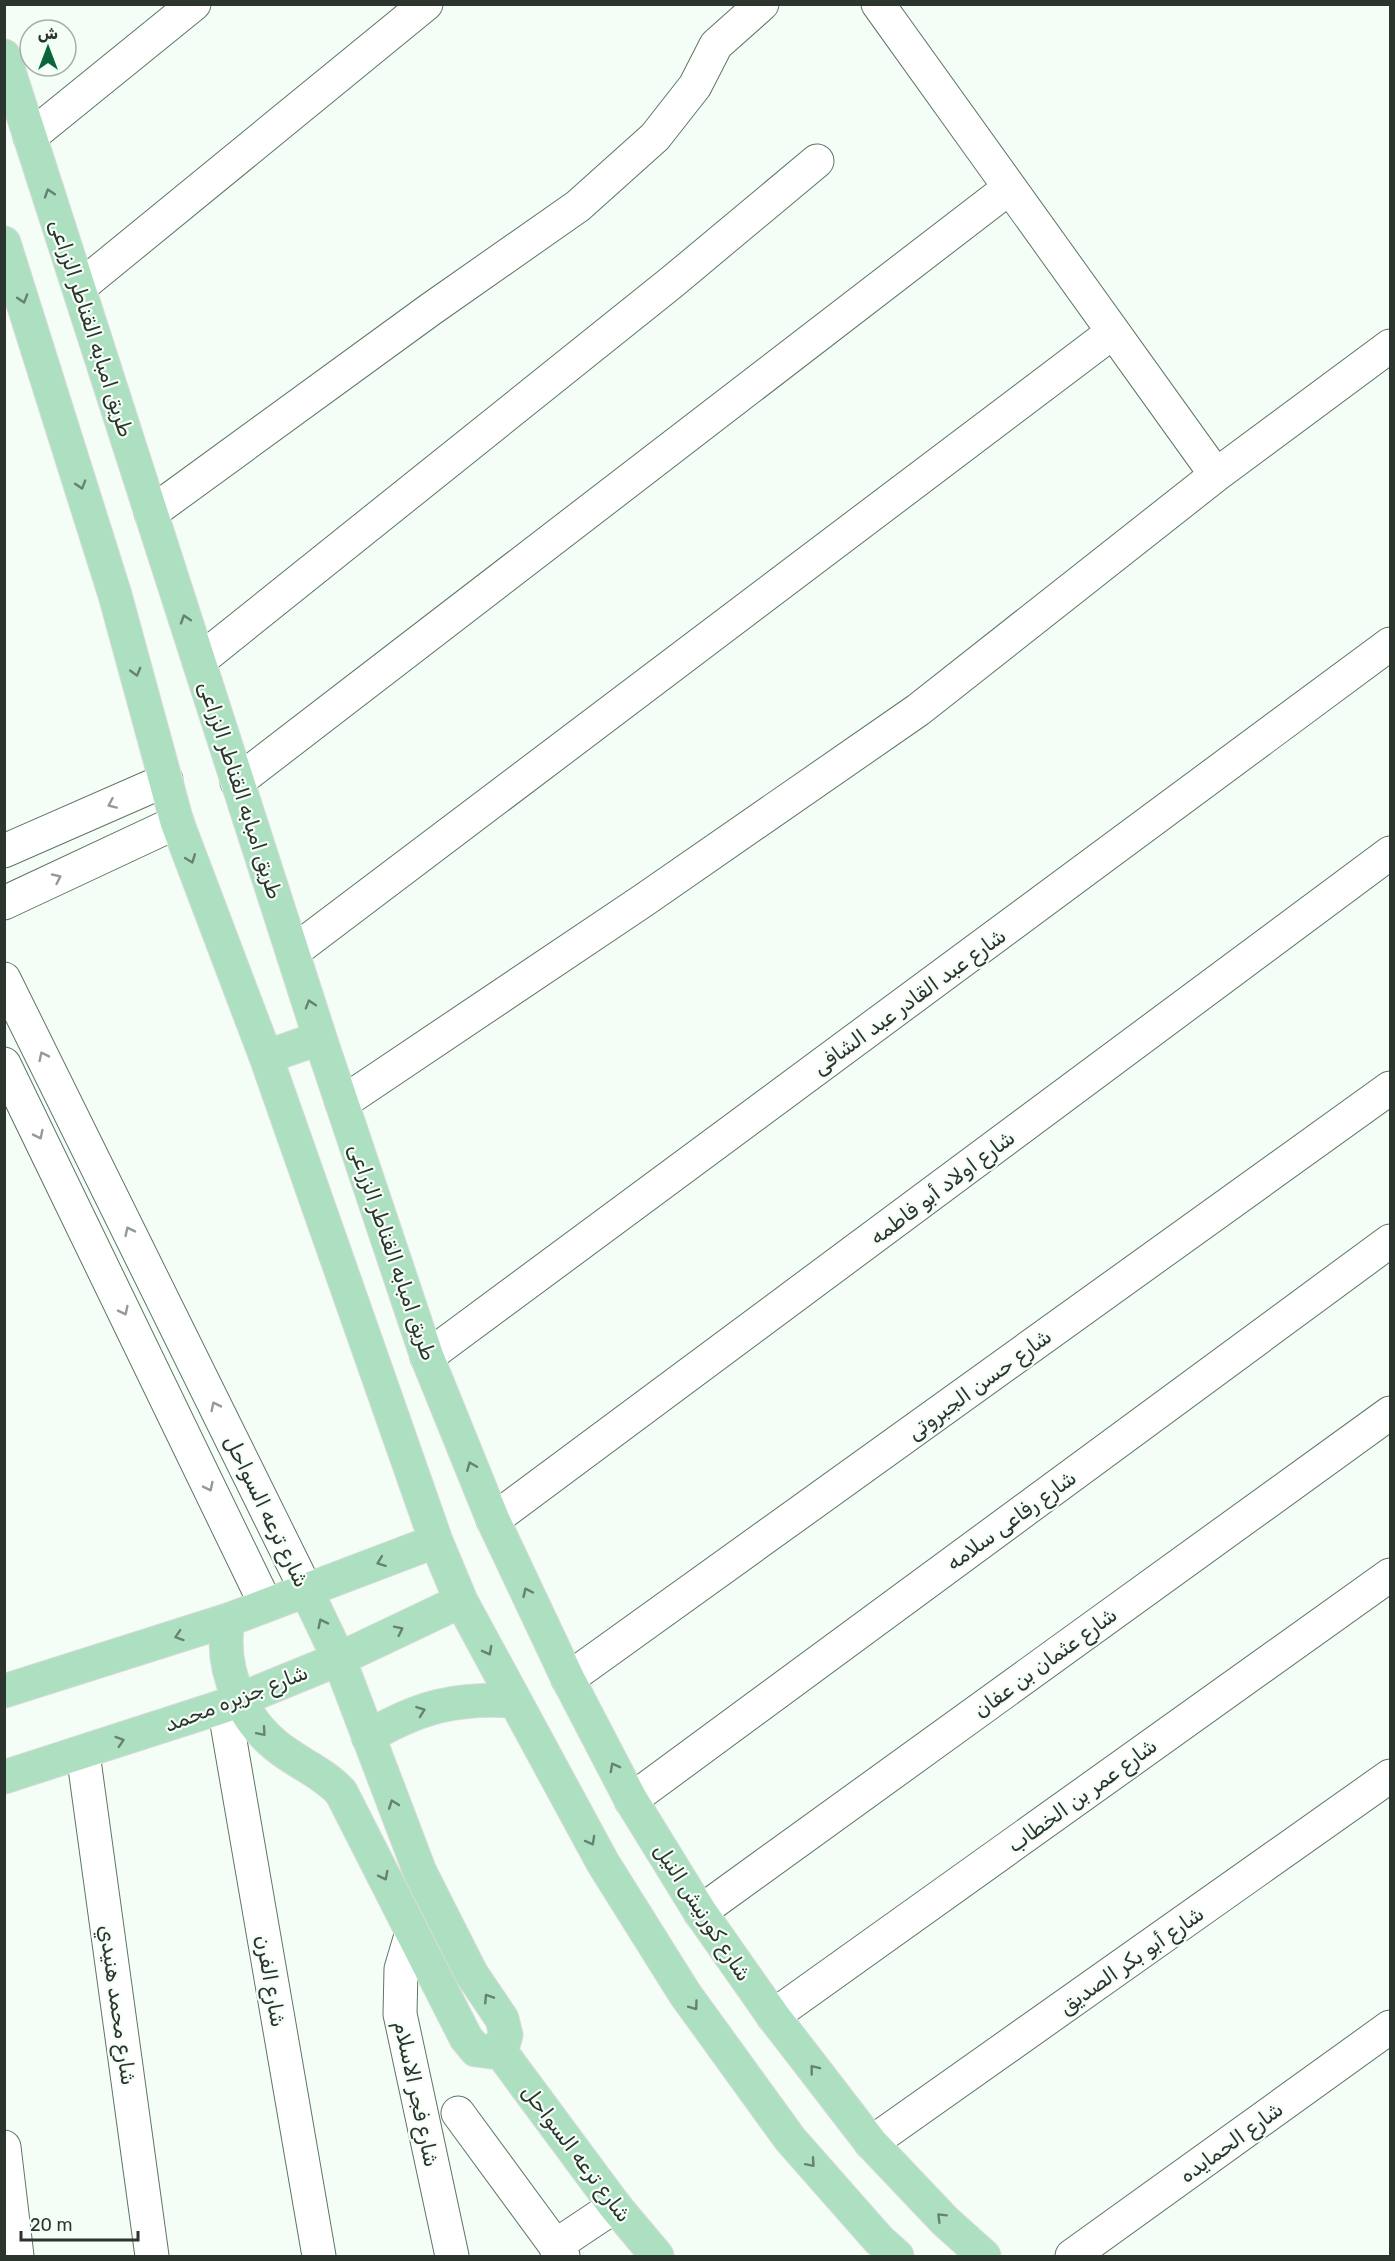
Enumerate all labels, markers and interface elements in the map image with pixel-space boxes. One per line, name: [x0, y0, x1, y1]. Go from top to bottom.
north arrow: [18, 18, 78, 78]
text: ش: [38, 24, 58, 43]
one-way arrow: [43, 188, 56, 199]
street label: طريق امبابه القناطر الزراعى: [45, 216, 139, 440]
one-way arrow: [15, 293, 28, 304]
one-way arrow: [73, 479, 86, 490]
one-way arrow: [180, 614, 192, 625]
one-way arrow: [129, 666, 141, 677]
street label: طريق امبابه القناطر الزراعى: [194, 678, 288, 902]
one-way arrow: [108, 797, 119, 809]
one-way arrow: [184, 853, 196, 864]
one-way arrow: [51, 874, 62, 886]
street label: شارع عبد القادر عبد الشافى: [808, 923, 1012, 1081]
one-way arrow: [304, 999, 317, 1010]
one-way arrow: [38, 1052, 50, 1063]
street label: شارع اولاد أبو فاطمه: [865, 1124, 1020, 1251]
one-way arrow: [32, 1129, 43, 1140]
street label: طريق امبابه القناطر الزراعى: [344, 1140, 442, 1364]
one-way arrow: [124, 1226, 136, 1237]
one-way arrow: [116, 1304, 128, 1315]
street label: شارع حسن الجبروتى: [902, 1323, 1057, 1446]
one-way arrow: [211, 1401, 222, 1412]
street label: شارع ترعه السواحل: [218, 1431, 315, 1592]
one-way arrow: [466, 1461, 478, 1472]
street label: شارع رفاعى سلامه: [941, 1465, 1082, 1577]
one-way arrow: [201, 1480, 213, 1491]
one-way arrow: [377, 1555, 388, 1567]
one-way arrow: [523, 1588, 535, 1599]
street label: شارع عثمان بن عفان: [968, 1602, 1123, 1724]
one-way arrow: [317, 1618, 329, 1629]
one-way arrow: [392, 1626, 403, 1638]
one-way arrow: [174, 1629, 185, 1641]
one-way arrow: [481, 1645, 492, 1655]
street label: شارع جزيره محمد: [161, 1659, 312, 1739]
one-way arrow: [415, 1706, 425, 1719]
one-way arrow: [255, 1725, 266, 1736]
street label: شارع عمر بن الخطاب: [1003, 1732, 1163, 1859]
one-way arrow: [114, 1735, 125, 1748]
one-way arrow: [610, 1763, 621, 1773]
one-way arrow: [388, 1799, 401, 1810]
one-way arrow: [584, 1835, 595, 1845]
street label: شارع كورنيش النيل: [647, 1838, 757, 1987]
one-way arrow: [377, 1870, 388, 1881]
street label: شارع أبو بكر الصديق: [1054, 1901, 1209, 2021]
street label: شارع محمد هنيدي: [92, 1923, 142, 2087]
street label: شارع الفرن: [249, 1933, 291, 2029]
one-way arrow: [484, 1993, 495, 2004]
one-way arrow: [687, 2000, 698, 2011]
street label: شارع فجر الاسلام: [387, 2019, 445, 2170]
one-way arrow: [810, 2065, 821, 2076]
street label: شارع ترعه السواحل: [516, 2079, 637, 2228]
street label: شارع الحمايده: [1174, 2096, 1289, 2190]
one-way arrow: [803, 2156, 814, 2167]
scale bar: [21, 2204, 138, 2242]
one-way arrow: [937, 2213, 948, 2223]
text: 20 m: [30, 2214, 72, 2236]

